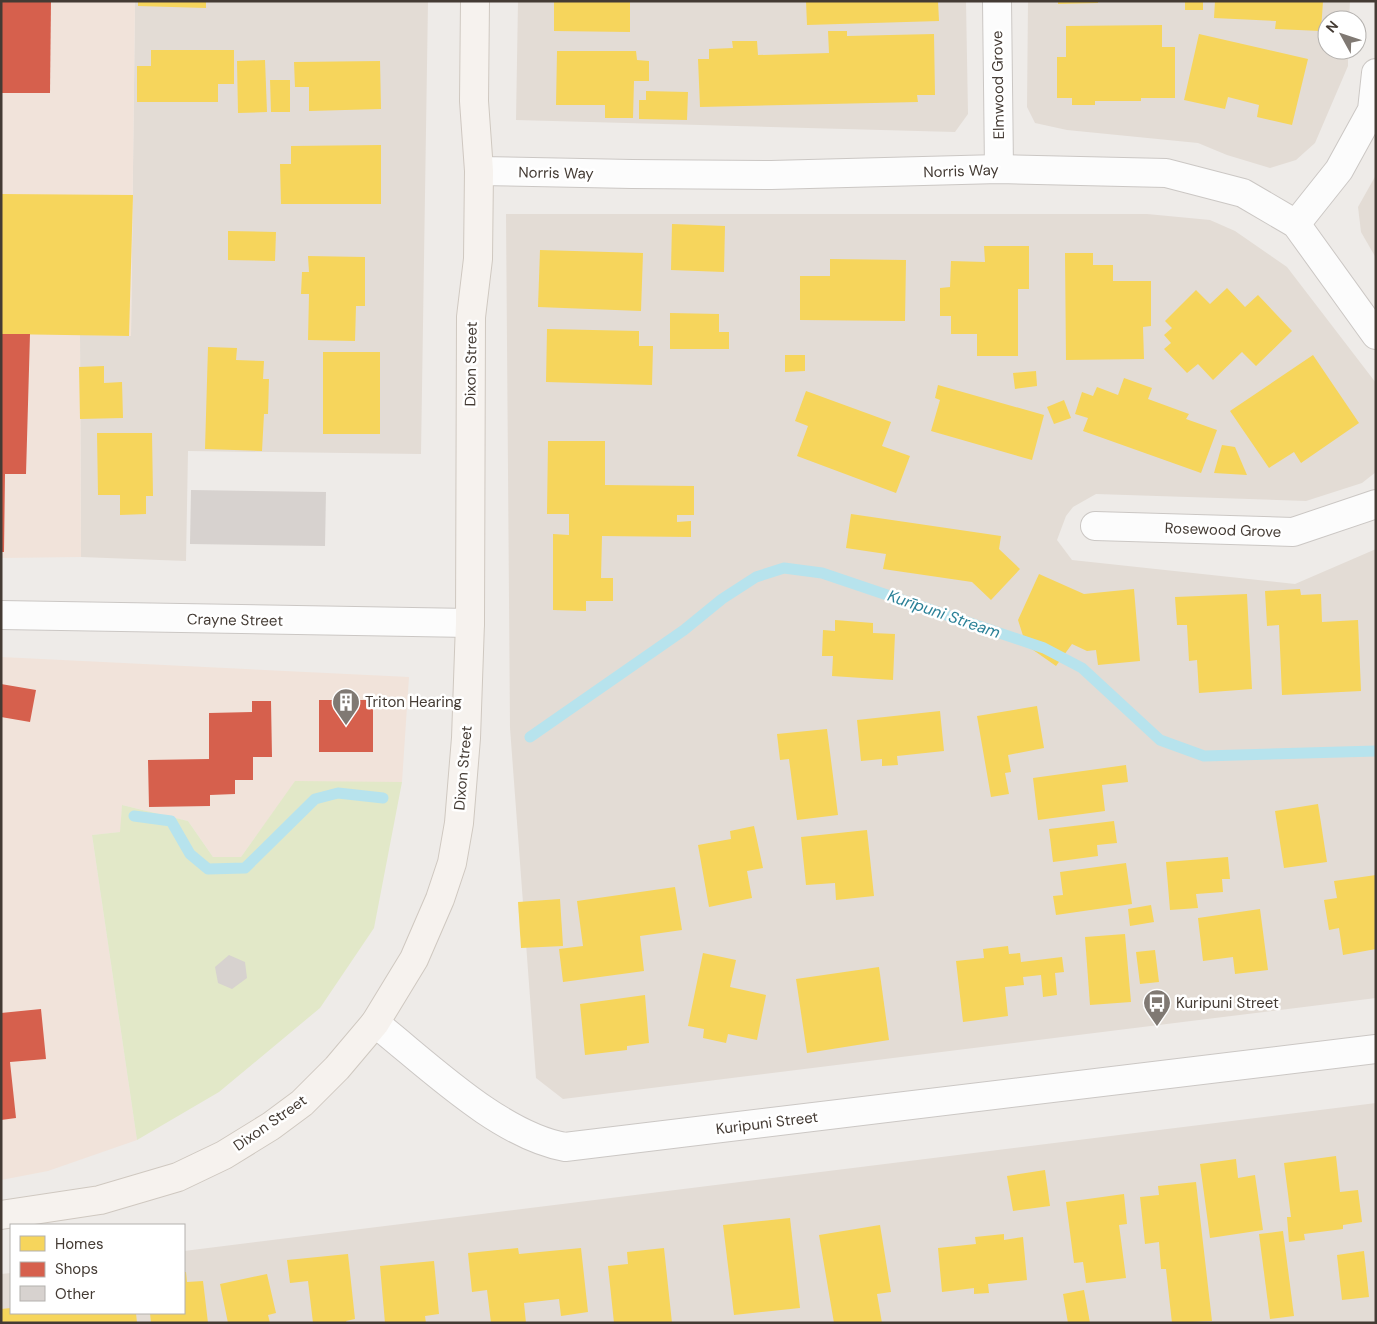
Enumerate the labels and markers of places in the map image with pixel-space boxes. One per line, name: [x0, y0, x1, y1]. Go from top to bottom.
building icon: Triton Hearing: [331, 687, 361, 726]
place label: Triton Hearing: [365, 692, 462, 712]
bus stop icon: Kuripuni Street: [1142, 988, 1172, 1027]
place label: Kuripuni Street: [1176, 993, 1279, 1013]

